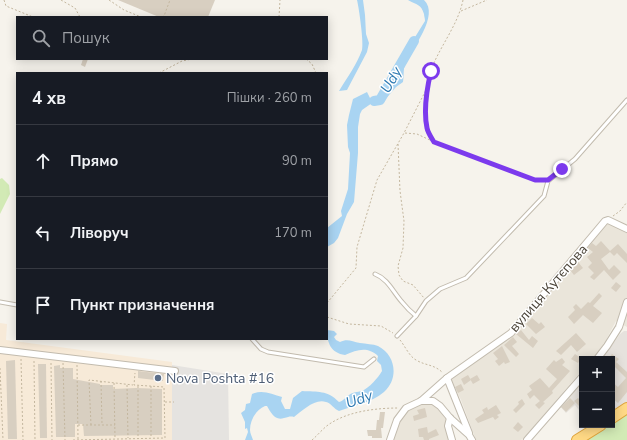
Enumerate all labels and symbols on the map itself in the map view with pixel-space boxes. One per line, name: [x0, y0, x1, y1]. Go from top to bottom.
water label: Udy: [375, 62, 407, 97]
route start: [422, 62, 440, 80]
route end: [553, 160, 571, 178]
street label: вулиця Кутєпова: [505, 240, 592, 336]
place label: Nova Poshta #16: [166, 369, 274, 388]
marker: Nova Poshta #16: [153, 373, 163, 383]
water label: Udy: [343, 385, 376, 413]

